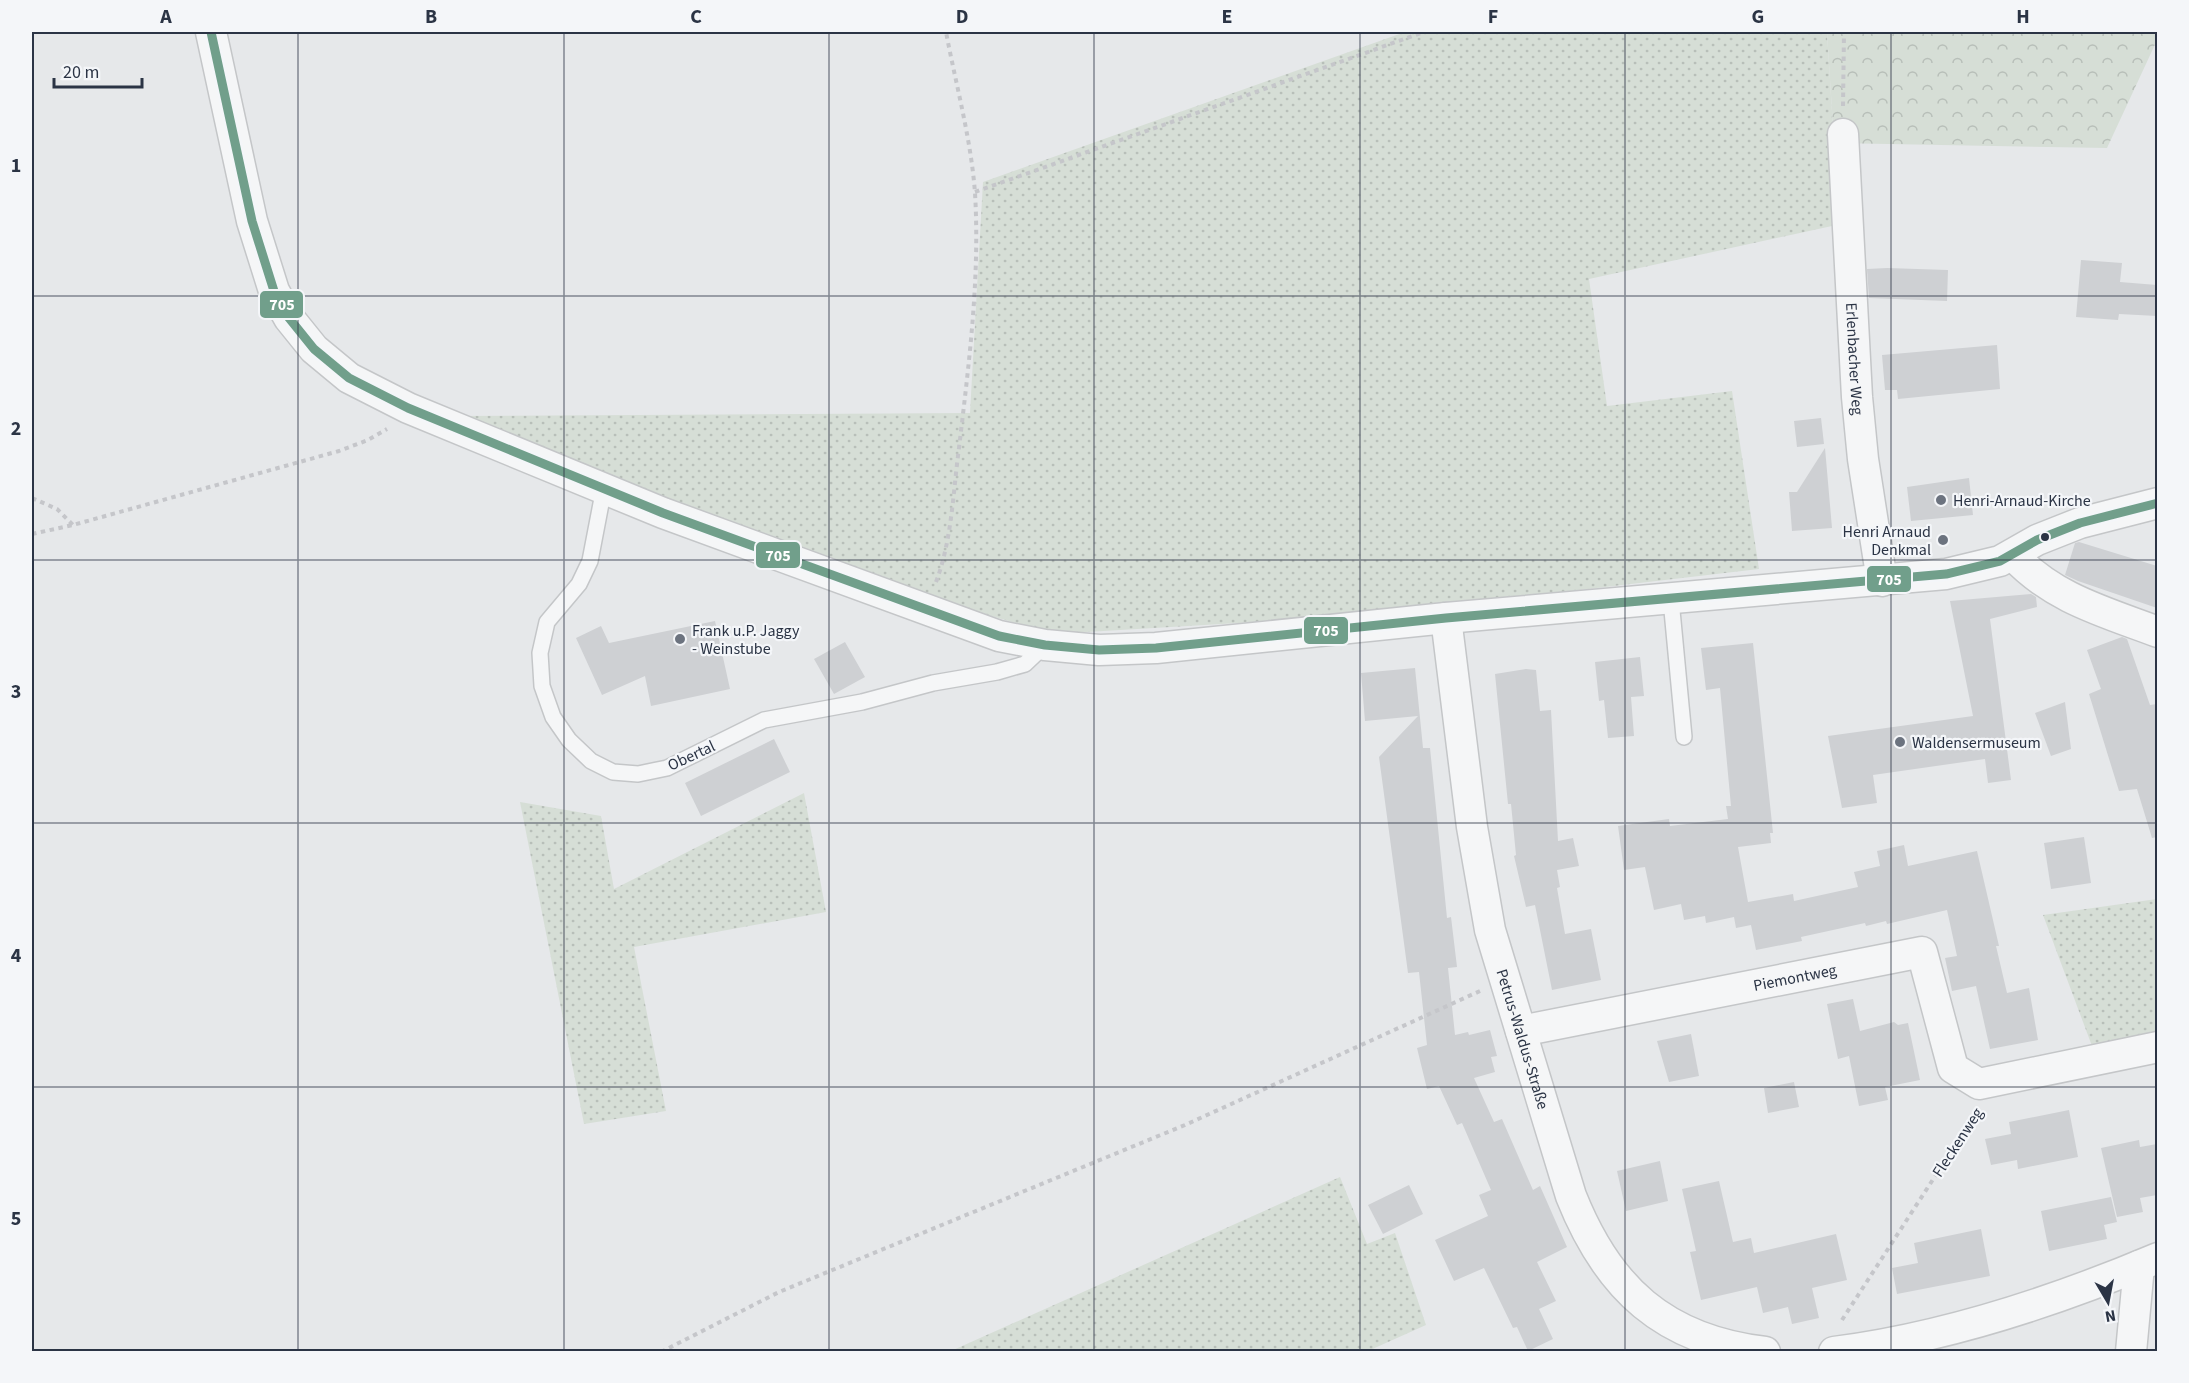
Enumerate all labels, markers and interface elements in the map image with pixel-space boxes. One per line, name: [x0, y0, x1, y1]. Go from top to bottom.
text: A: [159, 3, 172, 31]
text: B: [425, 3, 437, 31]
text: C: [690, 3, 702, 31]
text: D: [956, 3, 968, 31]
text: E: [1222, 3, 1232, 31]
text: F: [1488, 3, 1498, 31]
text: G: [1752, 3, 1764, 31]
text: H: [2016, 3, 2030, 31]
scale bar: [54, 51, 142, 89]
text: 20 m: [63, 60, 99, 85]
text: 1: [11, 152, 21, 180]
line badge: 705: [259, 290, 304, 319]
text: 705: [269, 294, 295, 316]
street label: Erlenbacher Weg: [1840, 302, 1869, 416]
text: 2: [11, 415, 21, 443]
place label: Henri-Arnaud-Kirche: [1953, 490, 2091, 512]
marker: Henri-Arnaud-Kirche: [1934, 493, 1948, 507]
place label: Henri Arnaud Denkmal: [1843, 521, 1931, 561]
unlabelled marker: [2039, 531, 2051, 543]
marker: Henri Arnaud Denkmal: [1936, 533, 1950, 547]
line badge: 705: [755, 541, 801, 569]
text: 705: [765, 545, 791, 567]
line badge: 705: [1866, 565, 1912, 593]
text: 705: [1876, 569, 1902, 591]
line badge: 705: [1303, 616, 1349, 645]
place label: Frank u.P. Jaggy - Weinstube: [692, 620, 800, 660]
text: 705: [1313, 620, 1339, 642]
marker: Frank u.P. Jaggy - Weinstube: [673, 632, 687, 646]
text: 3: [11, 678, 21, 706]
place label: Waldensermuseum: [1912, 732, 2041, 754]
street label: Obertal: [664, 735, 719, 776]
marker: Waldensermuseum: [1893, 735, 1907, 749]
text: 4: [11, 942, 22, 970]
street label: Piemontweg: [1751, 959, 1838, 997]
street label: Petrus-Waldus-Straße: [1490, 966, 1554, 1112]
street label: Fleckenweg: [1927, 1103, 1989, 1182]
text: 5: [11, 1205, 21, 1233]
north arrow: [2078, 1272, 2138, 1332]
text: N: [2103, 1304, 2118, 1328]

